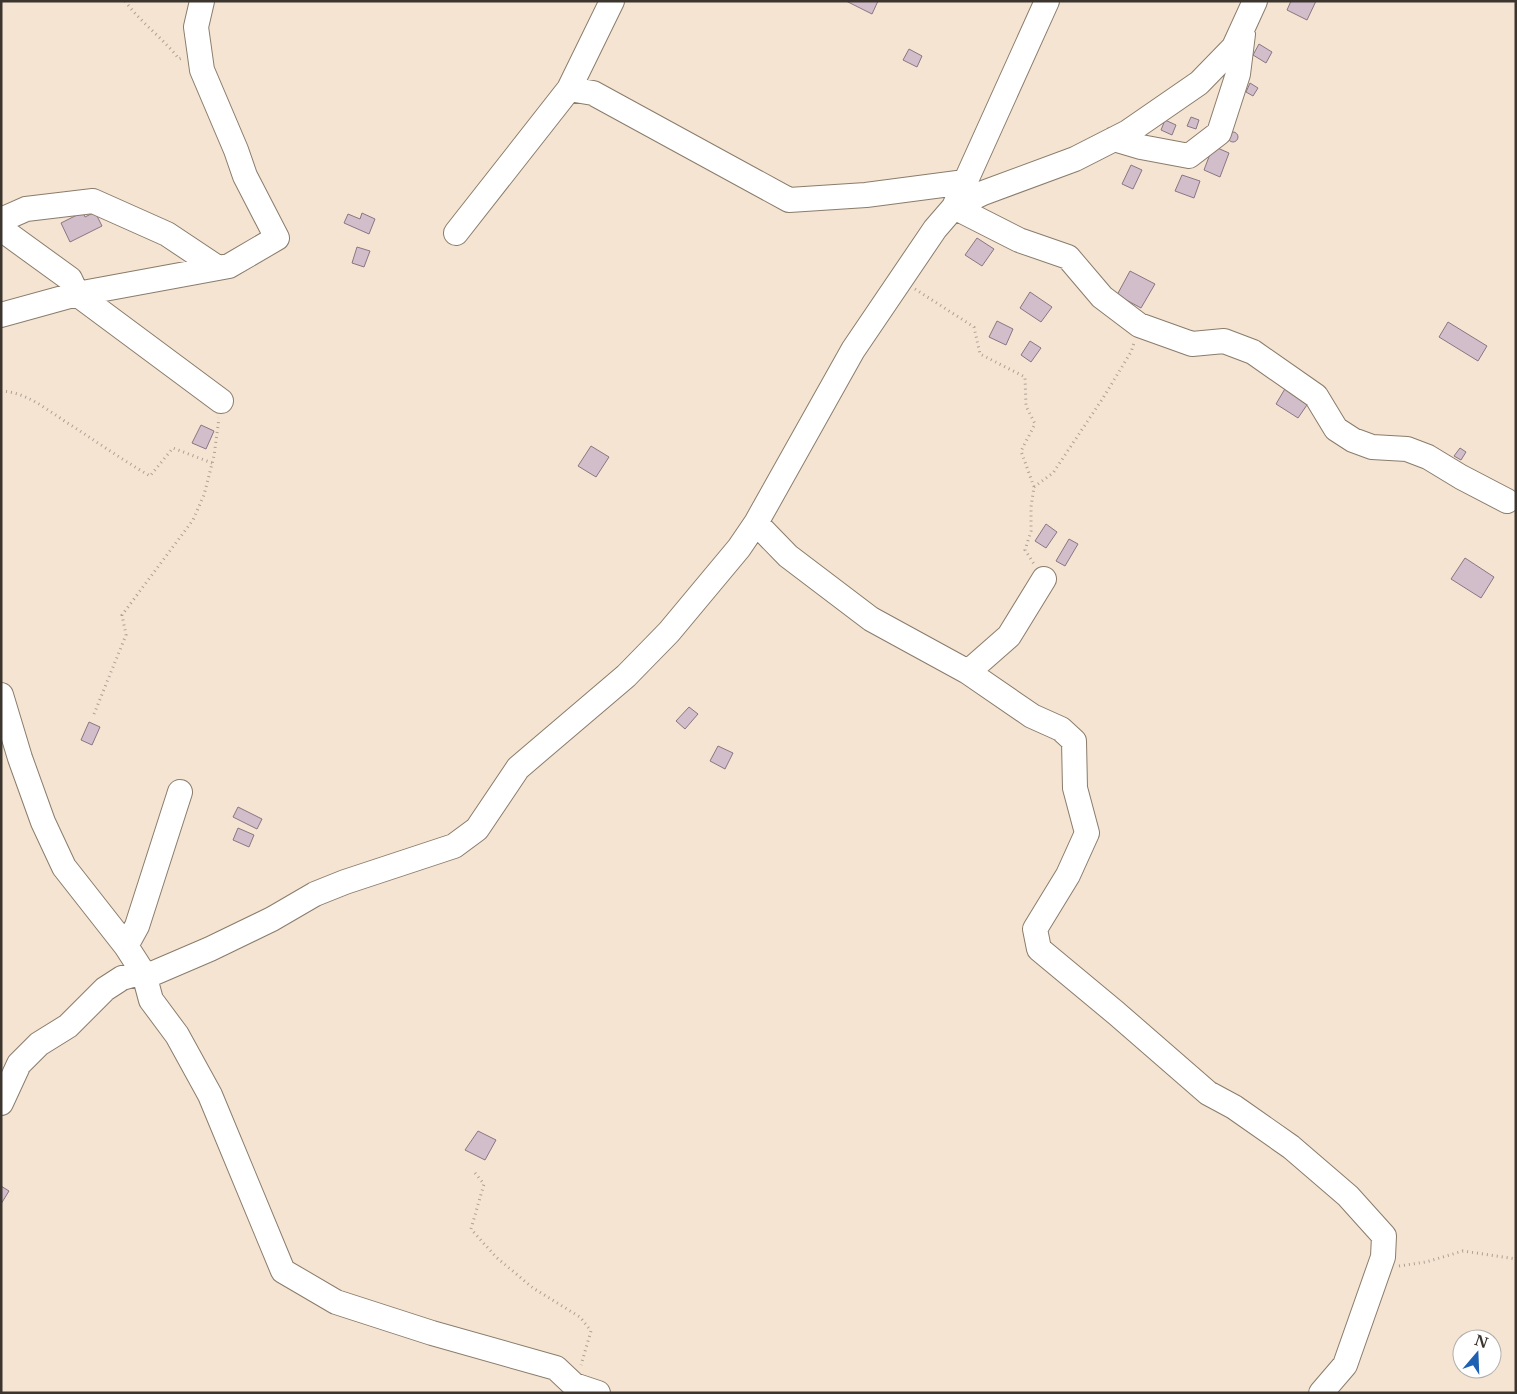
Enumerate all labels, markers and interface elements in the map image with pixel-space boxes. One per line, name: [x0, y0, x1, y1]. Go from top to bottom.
north arrow: [1452, 1329, 1502, 1379]
text: N: [1472, 1331, 1490, 1352]

